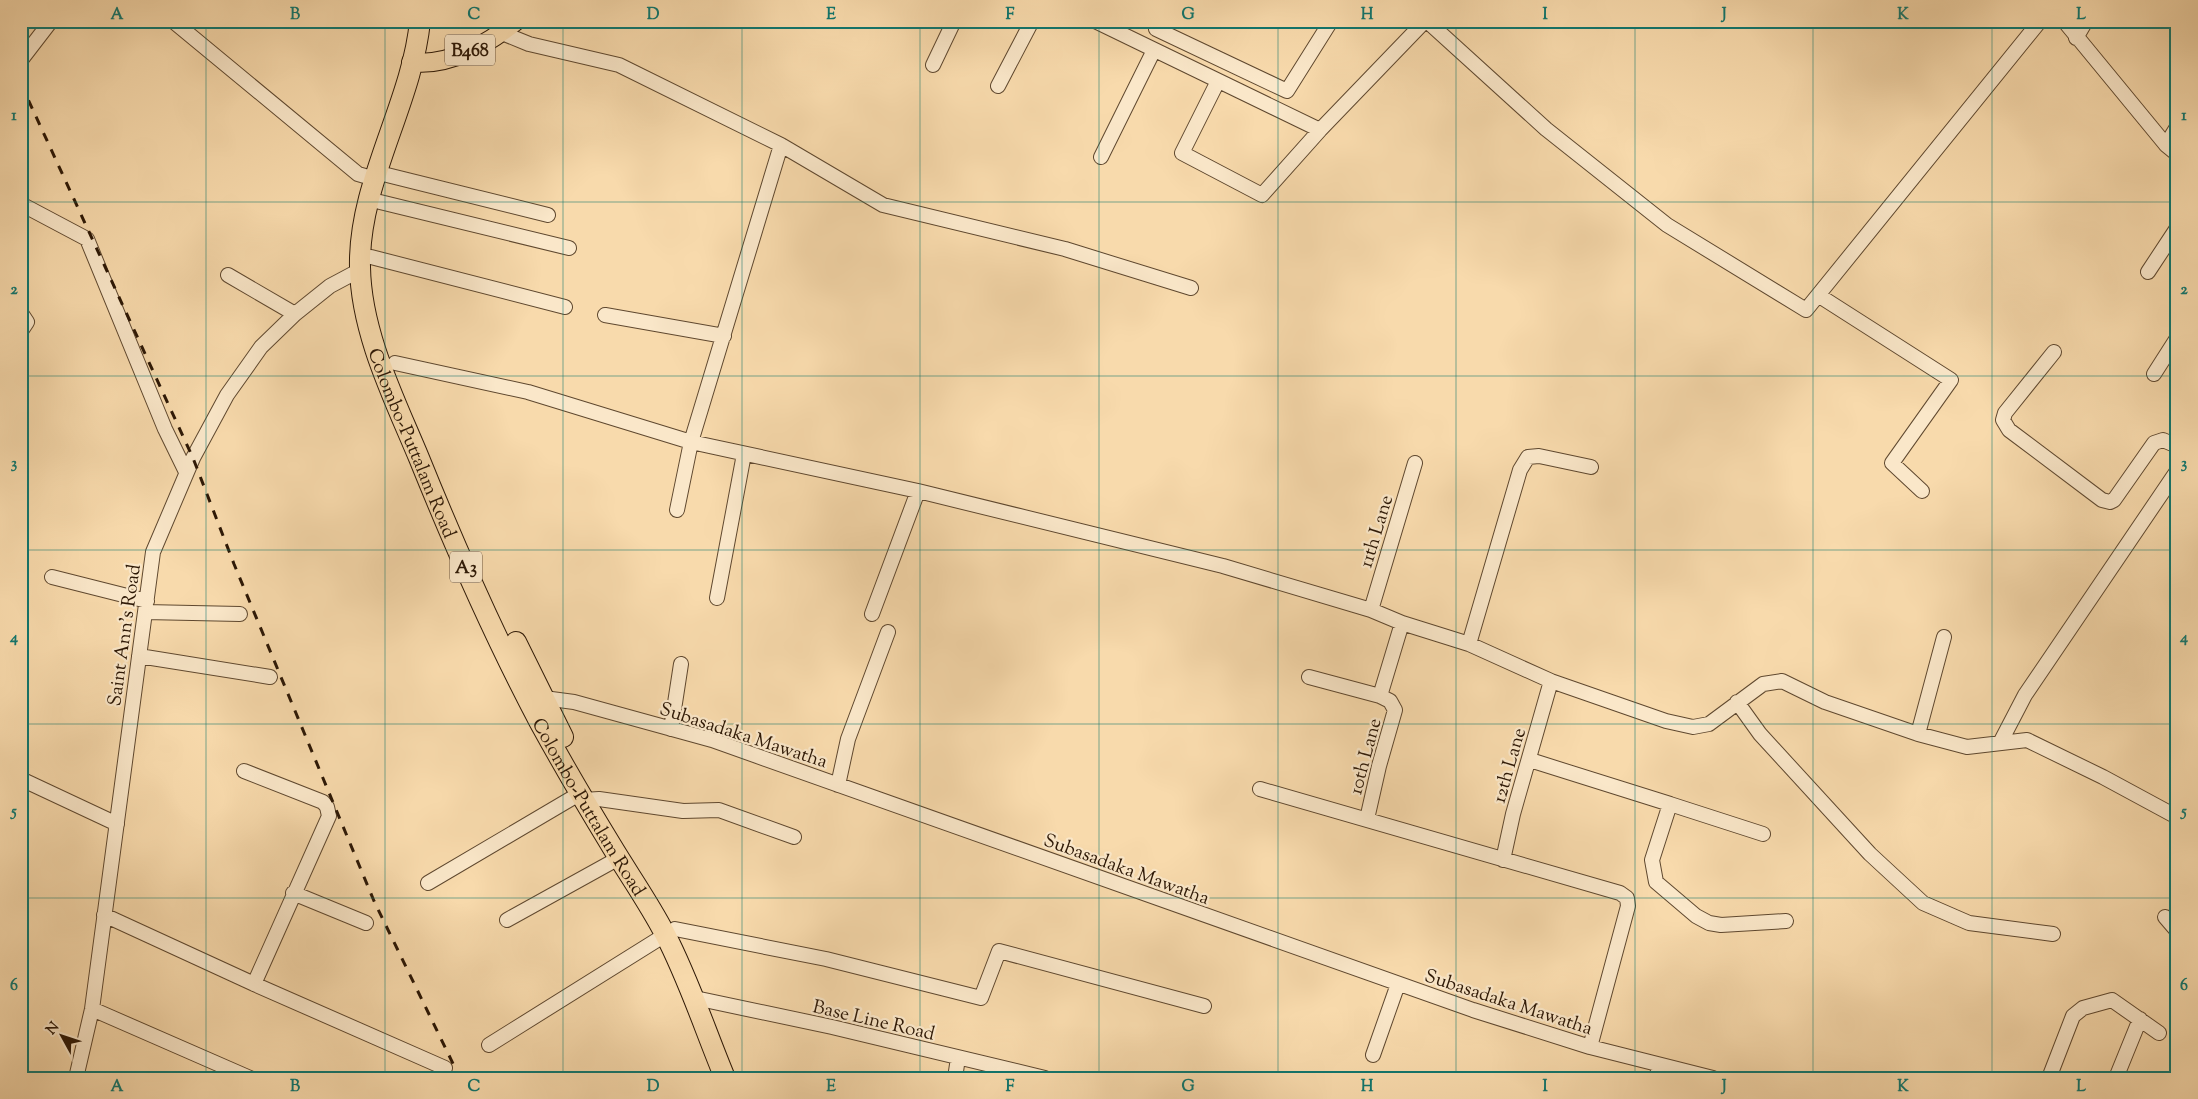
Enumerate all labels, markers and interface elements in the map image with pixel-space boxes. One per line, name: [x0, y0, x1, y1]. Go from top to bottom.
text: A: [111, 4, 124, 27]
text: B: [290, 4, 300, 27]
text: C: [468, 4, 481, 27]
text: D: [647, 4, 660, 27]
text: E: [826, 4, 836, 27]
text: F: [1006, 4, 1015, 27]
text: G: [1181, 4, 1195, 27]
text: H: [1361, 4, 1374, 27]
text: I: [1542, 4, 1548, 27]
text: J: [1720, 4, 1727, 27]
text: K: [1897, 4, 1909, 27]
text: L: [2076, 4, 2086, 27]
road number: B468: [445, 34, 495, 66]
text: 1: [11, 105, 17, 128]
text: 1: [2181, 105, 2187, 128]
text: 2: [10, 279, 18, 302]
text: 2: [2180, 279, 2188, 302]
street label: Colombo-Puttalam Road: [360, 345, 462, 543]
text: 3: [11, 453, 18, 476]
text: 3: [2181, 453, 2188, 476]
street label: 11th Lane: [1354, 492, 1401, 571]
road number: A3: [450, 552, 482, 582]
street label: Saint Ann's Road: [102, 562, 149, 708]
text: 4: [9, 627, 18, 650]
text: 4: [2179, 627, 2188, 650]
street label: Subasadaka Mawatha: [656, 696, 831, 776]
street label: Colombo-Puttalam Road: [524, 714, 651, 902]
street label: 10th Lane: [1343, 715, 1390, 798]
street label: 12th Lane: [1487, 725, 1534, 806]
text: 5: [9, 801, 17, 824]
text: 5: [2179, 801, 2187, 824]
street label: Subasadaka Mawatha: [1039, 828, 1213, 913]
street label: Subasadaka Mawatha: [1421, 963, 1596, 1043]
text: 6: [10, 975, 18, 998]
text: 6: [2180, 975, 2188, 998]
street label: Base Line Road: [810, 994, 937, 1049]
north arrow: [38, 1012, 88, 1062]
text: N: [42, 1018, 65, 1040]
text: A: [111, 1076, 124, 1099]
text: B: [290, 1076, 300, 1099]
text: C: [468, 1076, 481, 1099]
text: D: [647, 1076, 660, 1099]
text: E: [826, 1076, 836, 1099]
text: F: [1006, 1076, 1015, 1099]
text: G: [1181, 1076, 1195, 1099]
text: H: [1361, 1076, 1374, 1099]
text: I: [1542, 1076, 1548, 1099]
text: J: [1720, 1076, 1727, 1099]
text: K: [1897, 1076, 1909, 1099]
text: L: [2076, 1076, 2086, 1099]

